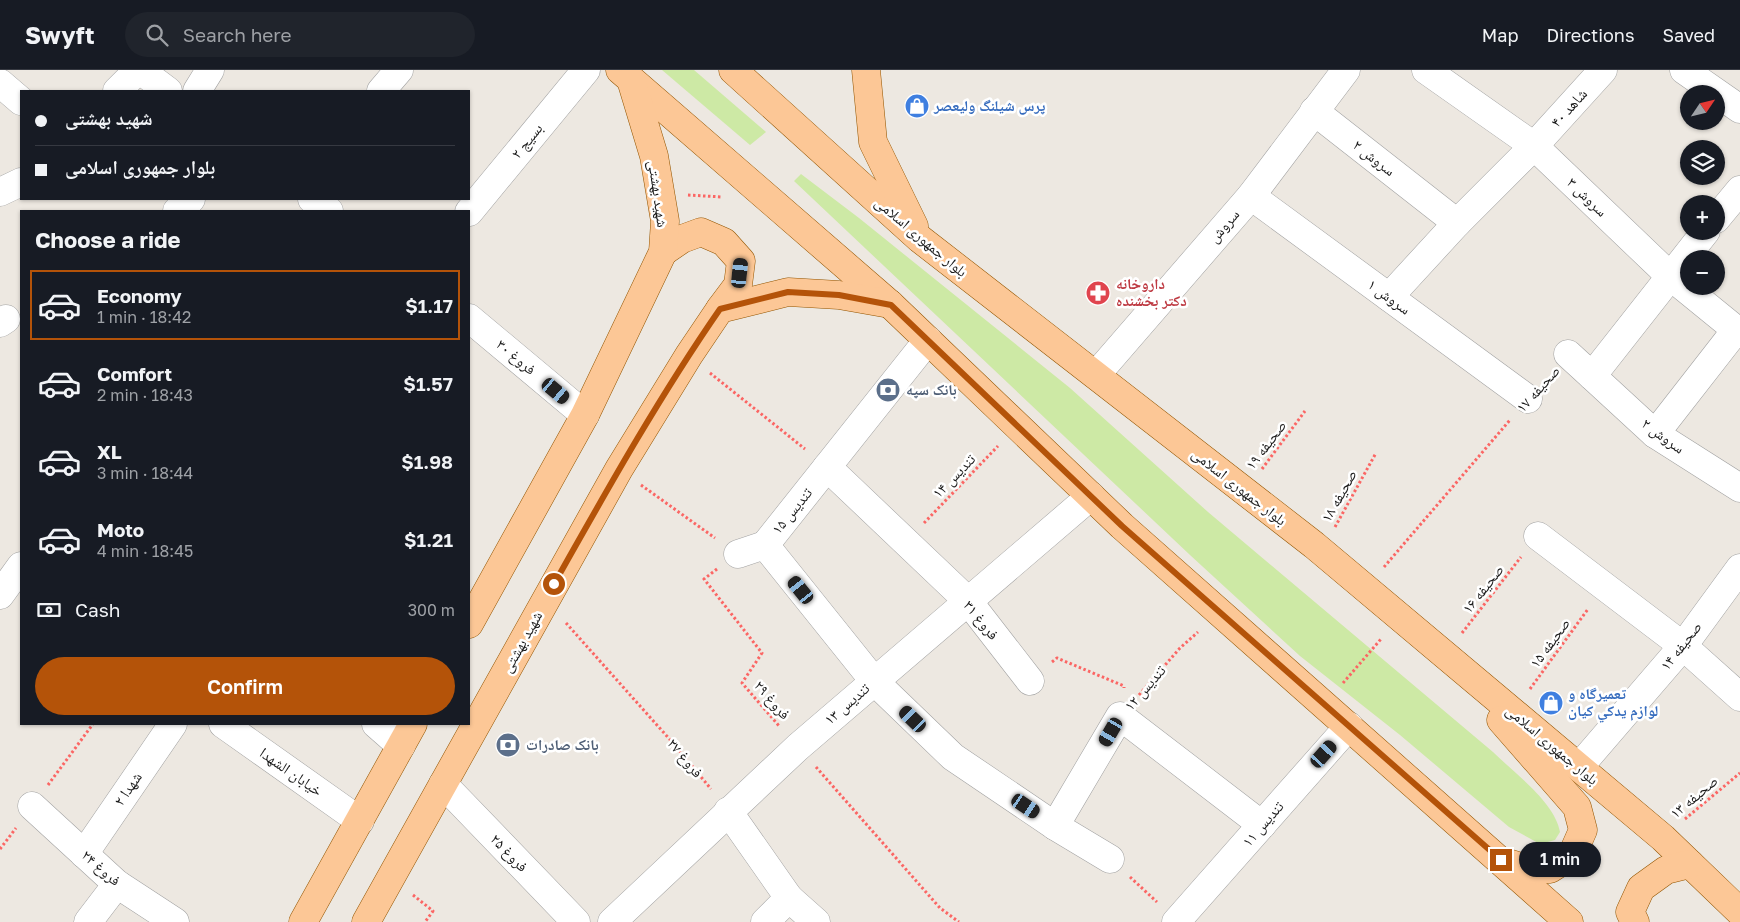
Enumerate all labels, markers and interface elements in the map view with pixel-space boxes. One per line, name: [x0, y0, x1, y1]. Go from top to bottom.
search box: [125, 12, 475, 57]
text: Swyft: [25, 20, 95, 49]
icon: search: [143, 21, 171, 49]
text: Search here: [183, 23, 292, 46]
text: Map: [1482, 24, 1518, 46]
text: Directions: [1546, 24, 1634, 46]
text: Saved: [1662, 24, 1715, 46]
street label: شاهد ۴۰: [1546, 84, 1590, 130]
north arrow: [1680, 85, 1725, 130]
map controls: [1680, 85, 1725, 295]
shop icon: پرس شیلنگ ولیعصر: [904, 93, 930, 119]
place label: پرس شیلنگ ولیعصر: [933, 96, 1045, 115]
text: شهید بهشتی: [65, 106, 153, 129]
street label: بسیج ۲: [507, 119, 547, 163]
street label: سروش ۲: [1349, 135, 1399, 181]
button: layers: [1680, 140, 1725, 185]
text: بلوار جمهوری اسلامی: [65, 155, 215, 178]
street label: شهید بهشتی: [643, 159, 673, 229]
street label: سروش ۳: [1563, 173, 1612, 221]
street label: بلوار جمهوری اسلامی: [871, 192, 971, 282]
button: +: [1680, 195, 1725, 240]
street label: سروش: [1204, 205, 1244, 247]
text: Choose a ride: [35, 226, 181, 253]
button: −: [1680, 250, 1725, 295]
car: [730, 257, 749, 289]
place label: داروخانه دکتر بخشنده: [1116, 274, 1187, 310]
street label: سروش ۱: [1363, 275, 1415, 319]
pharmacy icon: داروخانه دکتر بخشنده: [1085, 280, 1111, 306]
icon: car: [37, 283, 82, 328]
text: Economy: [97, 284, 182, 307]
text: $1.17: [405, 294, 453, 317]
text: 1 min · 18:42: [97, 307, 191, 327]
street label: فروغ ۳۰: [492, 335, 540, 379]
icon: car: [37, 361, 82, 406]
street label: صحیفه ۱۷: [1511, 361, 1563, 416]
text: Comfort: [97, 362, 172, 385]
text: $1.57: [403, 372, 453, 395]
car: [539, 376, 572, 406]
bank icon: بانک سپه: [875, 377, 901, 403]
place label: بانک سپه: [906, 380, 957, 399]
text: 2 min · 18:43: [97, 385, 193, 405]
street label: سروش ۲: [1637, 414, 1689, 458]
street label: صحیفه ۱۹: [1241, 416, 1290, 473]
icon: car: [37, 439, 82, 484]
text: XL: [97, 440, 122, 463]
street label: بلوار جمهوری اسلامی: [1188, 444, 1290, 530]
street label: تندیس ۱۴: [928, 449, 980, 502]
text: $1.98: [401, 450, 453, 473]
text: 3 min · 18:44: [97, 463, 193, 483]
street label: صحیفه ۱۸: [1316, 466, 1360, 525]
street label: تندیس ۱۵: [767, 483, 817, 538]
icon: car: [37, 517, 82, 562]
text: Moto: [97, 518, 144, 541]
text: $1.21: [404, 528, 453, 551]
text: 4 min · 18:45: [97, 541, 193, 561]
street label: صحیفه ۱۶: [1458, 560, 1507, 617]
route start: [543, 573, 565, 595]
car: [785, 574, 816, 606]
icon: cash: [35, 596, 63, 624]
street label: فروغ ۳۱: [959, 596, 1003, 644]
text: Cash: [75, 598, 120, 621]
text: 300 m: [408, 600, 455, 620]
street label: شهید بهشتی: [497, 608, 547, 676]
street label: صحیفه ۱۵: [1525, 614, 1573, 671]
street label: صحیفه ۱۴: [1656, 617, 1705, 674]
button: Confirm: [35, 657, 455, 715]
street label: تندیس ۱۲: [1120, 661, 1171, 715]
street label: فروغ ۲۹: [749, 676, 795, 724]
street label: تندیس ۱۳: [820, 678, 874, 729]
place label: تعميرگاه و لوازم يدكي كيان: [1568, 684, 1658, 723]
shop icon: تعميرگاه و لوازم يدكي كيان: [1538, 690, 1564, 716]
street label: بلوار جمهوری اسلامی: [1502, 700, 1602, 790]
car: [896, 703, 929, 735]
car: [1097, 715, 1124, 749]
bank icon: بانک صادرات: [495, 732, 521, 758]
street label: فروغ ۲۷: [663, 734, 707, 782]
place label: بانک صادرات: [526, 735, 599, 754]
car: [1308, 738, 1339, 770]
street label: خیابان الشهدا: [256, 743, 327, 801]
street label: شهدا ۲: [109, 768, 146, 809]
street label: صحیفه ۱۳: [1666, 771, 1721, 822]
car: [1009, 791, 1042, 821]
street label: تندیس ۱۱: [1238, 797, 1289, 851]
street label: فروغ ۲۵: [486, 830, 532, 876]
callout: 1 min: [1518, 842, 1601, 878]
street label: فروغ ۲۴: [77, 845, 125, 891]
route end: [1490, 849, 1512, 871]
text: 1 min: [1540, 849, 1580, 869]

